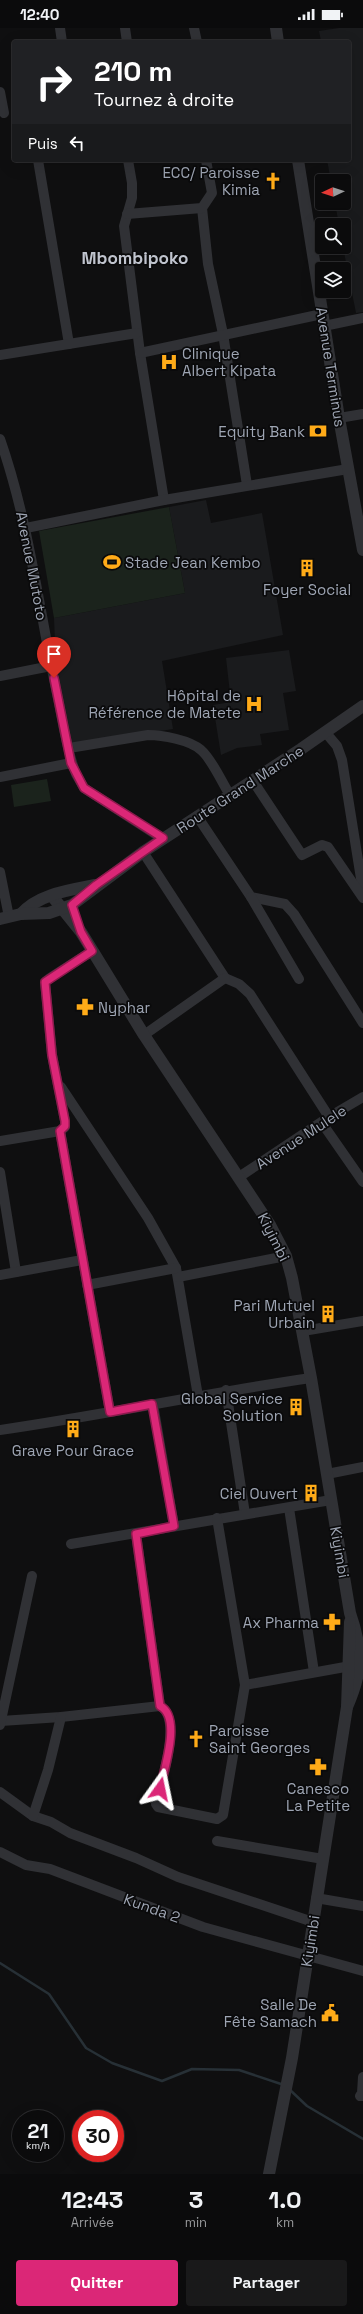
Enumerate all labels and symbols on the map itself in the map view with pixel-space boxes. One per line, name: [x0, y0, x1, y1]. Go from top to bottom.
place label: ECC/ Paroisse Kimia: [162, 163, 260, 199]
church icon: ECC/ Paroisse Kimia: [263, 171, 283, 191]
north arrow: [315, 174, 351, 210]
district label: Mbombipoko: [82, 247, 188, 269]
street label: Avenue Terminus: [312, 306, 350, 428]
place label: Clinique Albert Kipata: [182, 344, 277, 380]
hospital icon: Clinique Albert Kipata: [159, 352, 179, 372]
bank icon: Equity Bank: [308, 421, 328, 441]
place label: Equity Bank: [218, 422, 305, 441]
street label: Avenue Mutoto: [12, 510, 52, 622]
sports icon: Stade Jean Kembo: [102, 552, 122, 572]
place label: Stade Jean Kembo: [125, 553, 261, 572]
building icon: Foyer Social: [297, 558, 317, 578]
place label: Foyer Social: [263, 580, 351, 599]
pin: [37, 637, 71, 678]
place label: Hôpital de Référence de Matete: [88, 686, 241, 722]
hospital icon: Hôpital de Référence de Matete: [244, 694, 264, 714]
street label: Route Grand Marche: [173, 741, 307, 837]
pharmacy icon: Nyphar: [75, 997, 95, 1017]
place label: Nyphar: [98, 998, 151, 1017]
street label: Avenue Mulele: [252, 1101, 350, 1173]
street label: Kiyimbi: [254, 1210, 294, 1264]
place label: Pari Mutuel Urbain: [234, 1296, 315, 1332]
building icon: Pari Mutuel Urbain: [318, 1304, 338, 1324]
place label: Global Service Solution: [181, 1389, 283, 1425]
building icon: Global Service Solution: [286, 1397, 306, 1417]
building icon: Grave Pour Grace: [63, 1419, 83, 1439]
place label: Grave Pour Grace: [12, 1441, 134, 1460]
building icon: Ciel Ouvert: [301, 1483, 321, 1503]
place label: Ciel Ouvert: [220, 1484, 298, 1503]
street label: Kiyimbi: [326, 1525, 354, 1579]
pharmacy icon: Ax Pharma: [322, 1612, 342, 1632]
place label: Ax Pharma: [243, 1613, 319, 1632]
place label: Paroisse Saint Georges: [209, 1721, 310, 1757]
church icon: Paroisse Saint Georges: [186, 1729, 206, 1749]
pharmacy icon: Canesco La Petite: [308, 1757, 328, 1777]
position arrow: [139, 1768, 181, 1810]
place label: Canesco La Petite: [286, 1779, 350, 1815]
street label: Kunda 2: [121, 1889, 183, 1927]
street label: Kiyimbi: [297, 1914, 323, 1968]
place label: Salle De Fête Samach: [224, 1995, 317, 2031]
public building icon: Salle De Fête Samach: [320, 2003, 340, 2023]
speed limit sign: 30: [72, 2110, 124, 2162]

